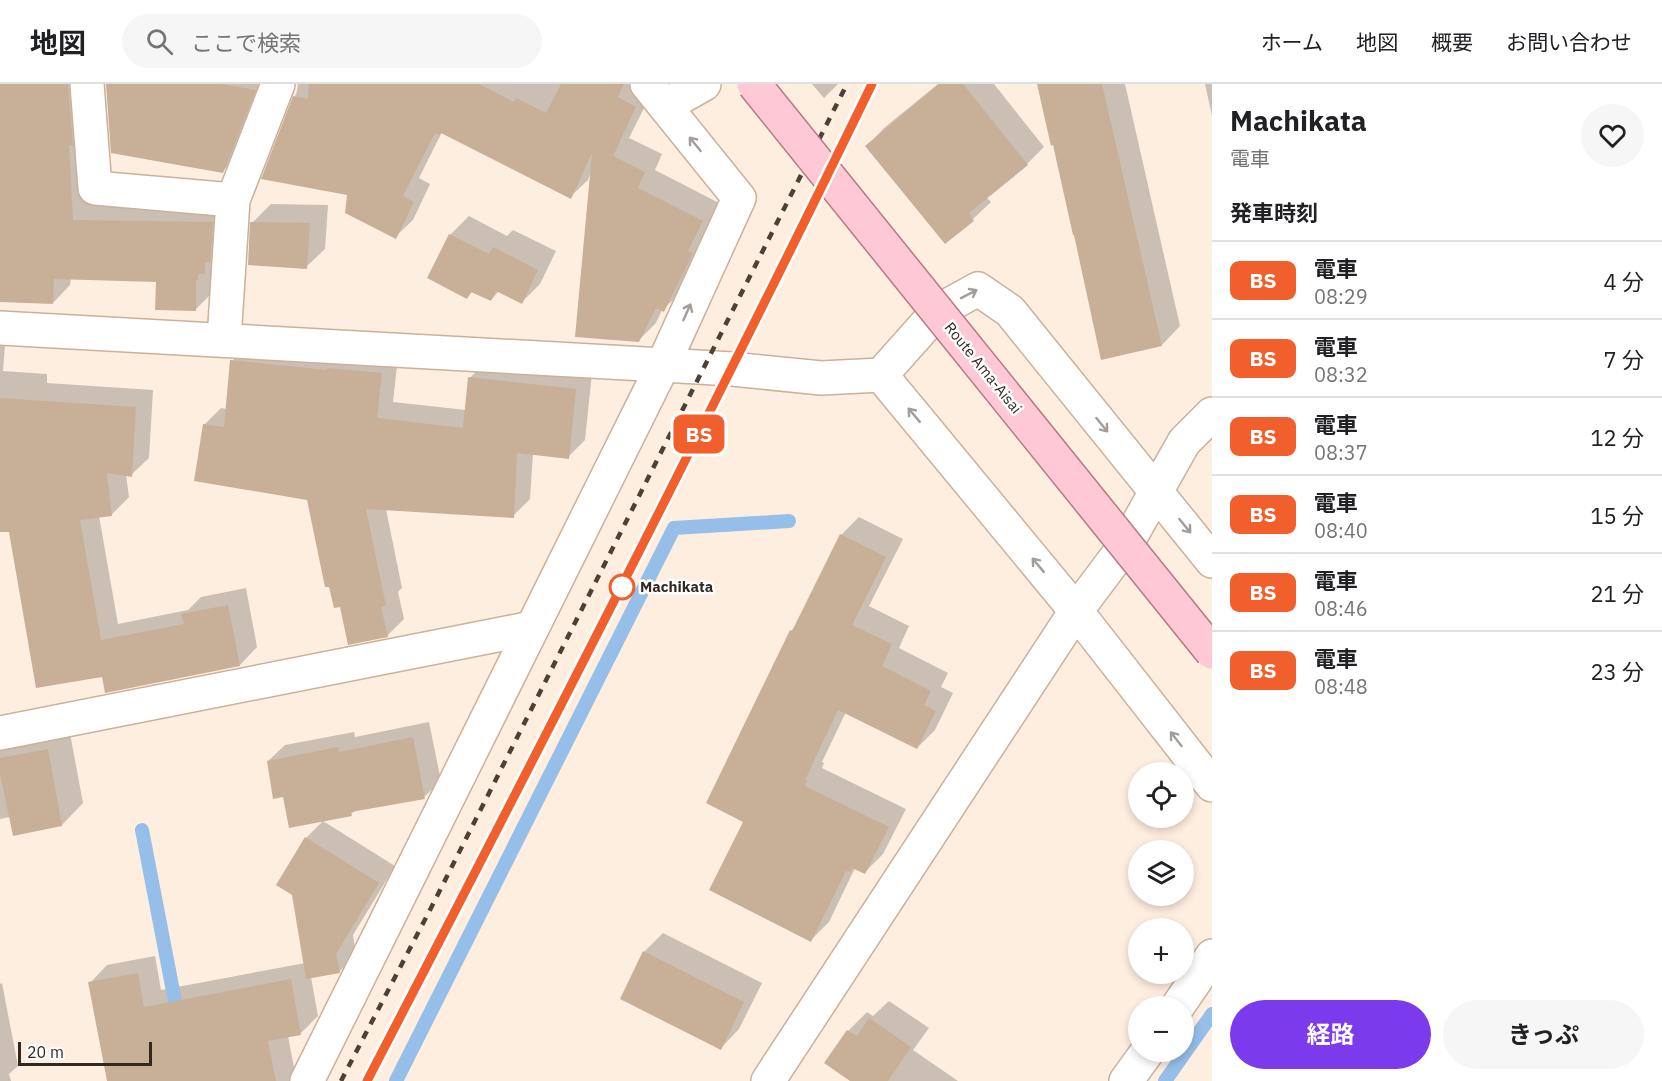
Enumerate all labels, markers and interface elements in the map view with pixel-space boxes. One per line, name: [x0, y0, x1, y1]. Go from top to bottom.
search box: [122, 14, 542, 68]
text: 地図: [30, 24, 86, 61]
icon: search: [143, 25, 176, 58]
text: ここで検索: [191, 28, 301, 57]
text: ホーム: [1261, 28, 1323, 56]
text: 地図: [1356, 28, 1398, 56]
text: 概要: [1431, 28, 1473, 56]
text: お問い合わせ: [1506, 28, 1632, 56]
text: Machikata: [1230, 102, 1367, 139]
button: heart: [1581, 104, 1644, 167]
one-way arrow: [689, 136, 702, 152]
text: 電車: [1230, 145, 1270, 172]
text: 発車時刻: [1230, 198, 1318, 227]
text: 電車: [1314, 254, 1358, 283]
text: BS: [1249, 266, 1277, 294]
text: 4 分: [1604, 267, 1644, 296]
text: 08:29: [1314, 283, 1368, 310]
one-way arrow: [960, 288, 978, 299]
one-way arrow: [683, 303, 694, 321]
street label: Route Ama-Aisai: [941, 318, 1026, 417]
text: 電車: [1314, 332, 1358, 361]
text: BS: [1249, 344, 1277, 372]
text: 7 分: [1604, 345, 1644, 374]
text: 08:32: [1314, 361, 1368, 388]
one-way arrow: [907, 408, 921, 423]
text: 電車: [1314, 410, 1358, 439]
line badge: BS: [672, 414, 726, 454]
one-way arrow: [1096, 416, 1109, 432]
text: BS: [685, 420, 713, 448]
text: BS: [1249, 422, 1277, 450]
text: 12 分: [1590, 423, 1644, 452]
text: 08:37: [1314, 439, 1368, 466]
text: 電車: [1314, 488, 1358, 517]
text: BS: [1249, 500, 1277, 528]
text: 15 分: [1590, 501, 1644, 530]
text: 08:40: [1314, 517, 1368, 544]
one-way arrow: [1178, 518, 1191, 534]
one-way arrow: [1032, 558, 1045, 574]
text: 電車: [1314, 566, 1358, 595]
marker: Machikata: [609, 574, 635, 600]
place label: Machikata: [640, 577, 714, 596]
text: BS: [1249, 578, 1277, 606]
text: 21 分: [1590, 579, 1644, 608]
text: 08:46: [1314, 595, 1368, 622]
text: 電車: [1314, 644, 1358, 673]
text: BS: [1249, 656, 1277, 684]
text: 23 分: [1590, 657, 1644, 686]
text: 08:48: [1314, 673, 1368, 700]
one-way arrow: [1170, 731, 1183, 747]
map controls: [1128, 762, 1194, 1062]
button: locate: [1128, 762, 1194, 828]
button: layers: [1128, 840, 1194, 906]
button: +: [1128, 918, 1194, 984]
button: −: [1128, 996, 1194, 1062]
button: 経路: [1230, 1000, 1431, 1069]
button: きっぷ: [1443, 1000, 1644, 1069]
scale bar: [18, 1039, 152, 1066]
text: 20 m: [27, 1042, 64, 1062]

